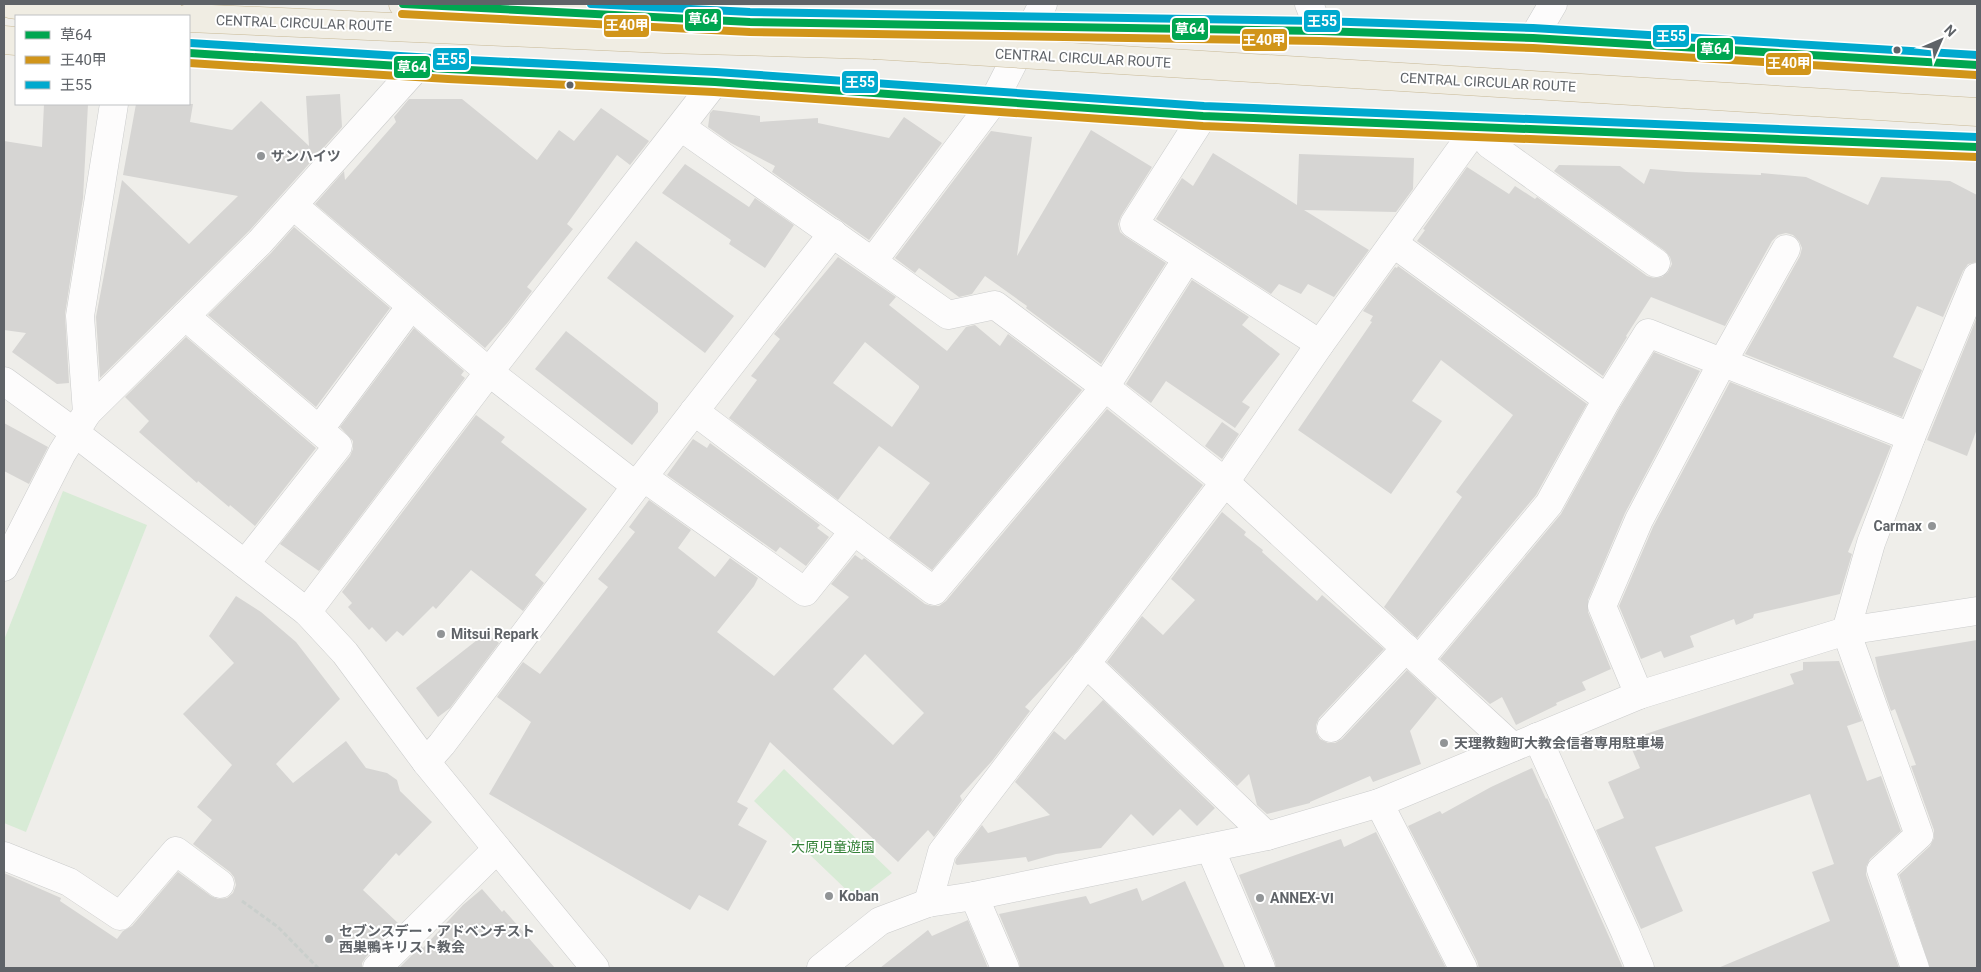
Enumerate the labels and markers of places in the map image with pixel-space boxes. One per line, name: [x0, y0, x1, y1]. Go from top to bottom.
unlabelled marker: [1892, 45, 1902, 55]
unlabelled marker: [565, 80, 575, 90]
place label: サンハイツ: [271, 148, 341, 164]
marker: サンハイツ: [255, 150, 267, 162]
place label: Carmax: [1873, 518, 1923, 534]
marker: Carmax: [1926, 520, 1938, 532]
place label: Mitsui Repark: [451, 626, 539, 642]
marker: Mitsui Repark: [435, 628, 447, 640]
place label: 天理教麹町大教会信者専用駐車場: [1454, 735, 1664, 751]
marker: 天理教麹町大教会信者専用駐車場: [1438, 737, 1450, 749]
place label: Koban: [839, 888, 879, 904]
marker: Koban: [823, 890, 835, 902]
place label: ANNEX-Ⅵ: [1270, 890, 1335, 906]
marker: ANNEX-Ⅵ: [1254, 892, 1266, 904]
place label: セブンスデー・アドベンチスト 西巣鴨キリスト教会: [339, 923, 535, 955]
marker: セブンスデー・アドベンチスト 西巣鴨キリスト教会: [323, 933, 335, 945]

